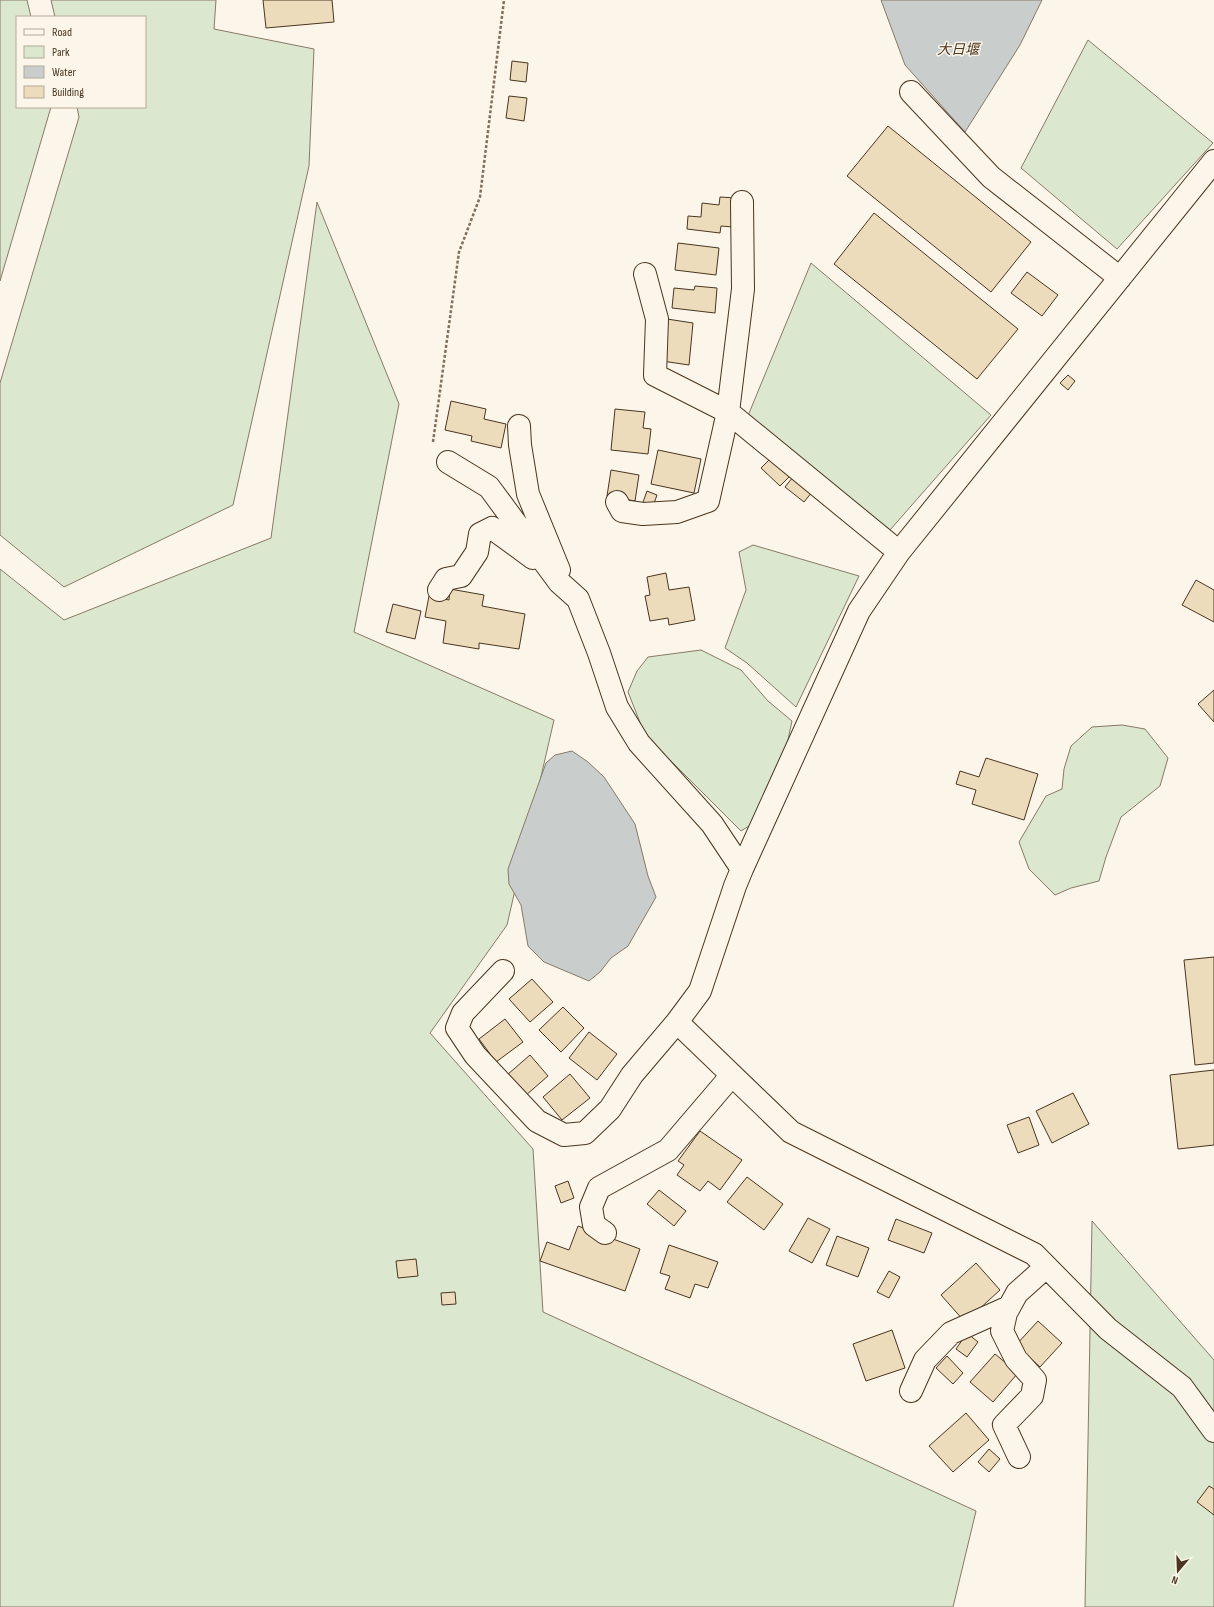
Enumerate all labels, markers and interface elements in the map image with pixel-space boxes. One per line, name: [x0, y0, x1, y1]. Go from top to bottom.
legend: [16, 16, 146, 108]
text: Road: [52, 25, 72, 40]
water label: 大日堰: [937, 41, 982, 58]
text: Park: [52, 45, 70, 60]
text: Water: [52, 65, 76, 80]
text: Building: [52, 85, 84, 100]
north arrow: [1158, 1551, 1198, 1591]
text: N: [1170, 1573, 1180, 1587]

